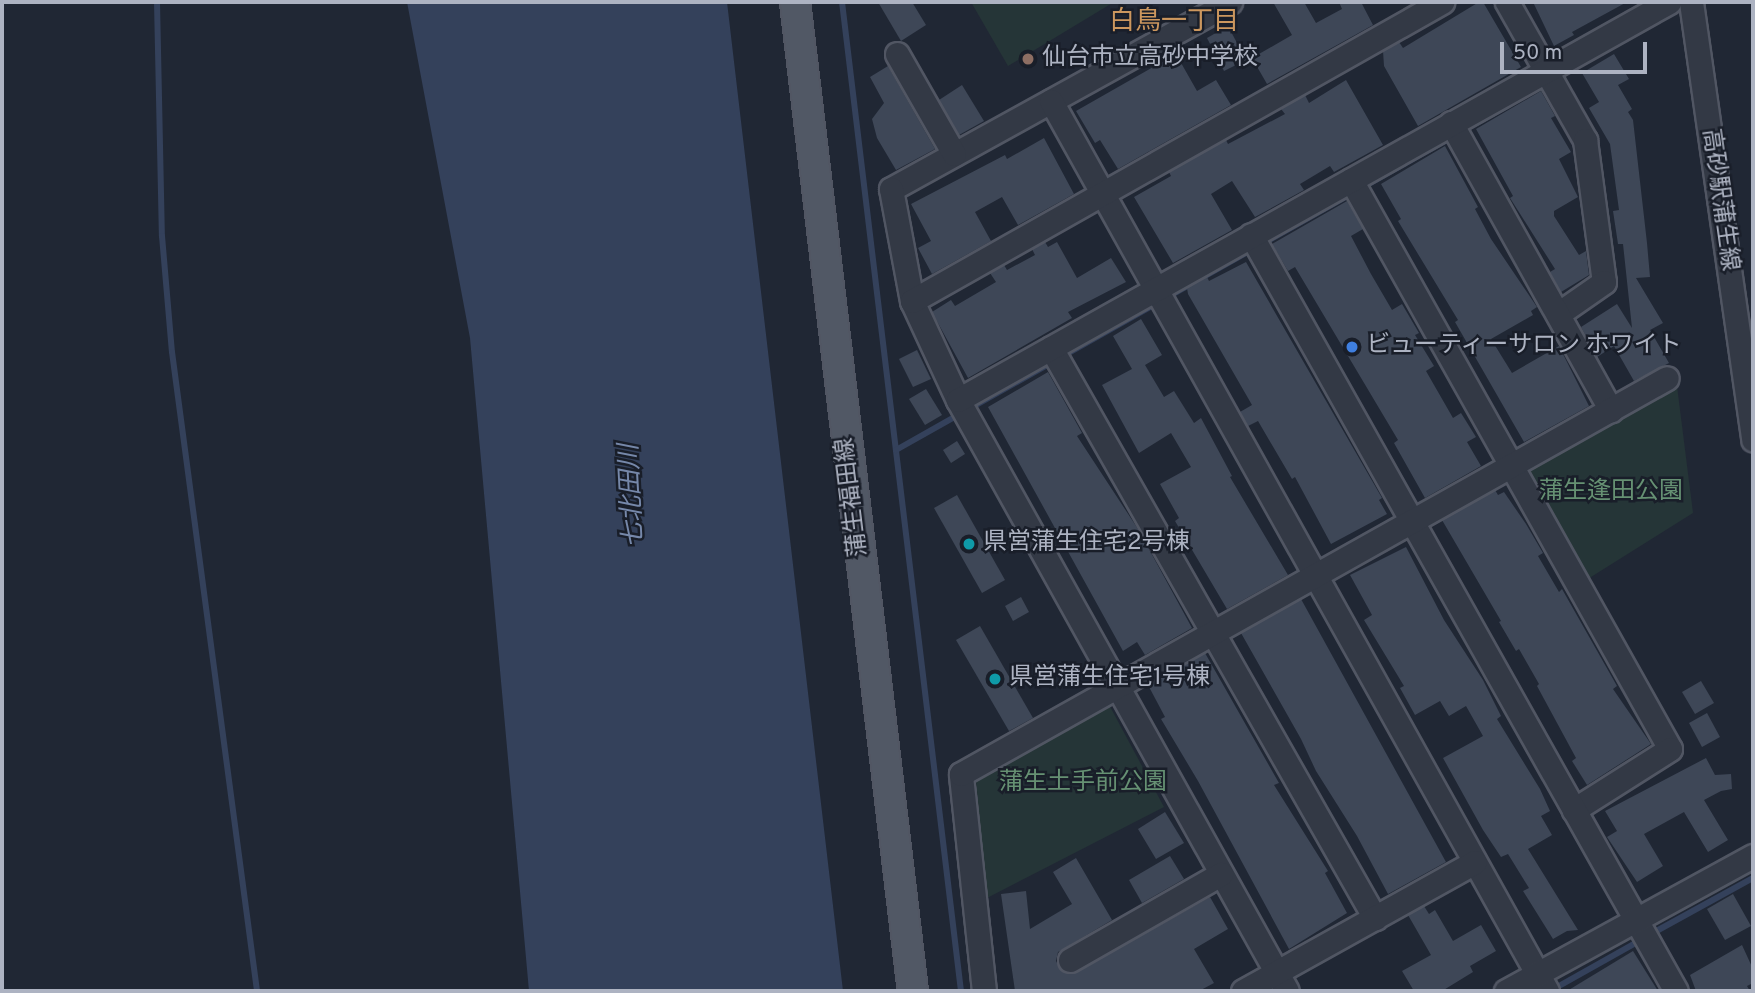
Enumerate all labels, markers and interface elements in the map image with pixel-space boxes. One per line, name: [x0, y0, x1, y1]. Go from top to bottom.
district label: 白鳥一丁目: [1109, 7, 1239, 39]
scale bar: [1503, 28, 1650, 72]
text: 50 m: [1513, 40, 1562, 67]
place label: 仙台市立高砂中学校: [1042, 45, 1258, 73]
marker: 仙台市立高砂中学校: [1020, 51, 1036, 67]
street label: 高砂駅蒲生線: [1695, 127, 1743, 273]
place label: ビューティーサロン ホワイト: [1366, 333, 1684, 361]
marker: ビューティーサロン ホワイト: [1344, 339, 1360, 355]
street label: 蒲生福田線: [831, 436, 875, 558]
water label: 七北田川: [615, 443, 651, 549]
park label: 蒲生逢田公園: [1539, 479, 1683, 507]
place label: 県営蒲生住宅2号棟: [983, 530, 1190, 558]
marker: 県営蒲生住宅2号棟: [961, 536, 977, 552]
place label: 県営蒲生住宅1号棟: [1009, 665, 1210, 693]
marker: 県営蒲生住宅1号棟: [987, 671, 1003, 687]
park label: 蒲生土手前公園: [999, 770, 1167, 798]

